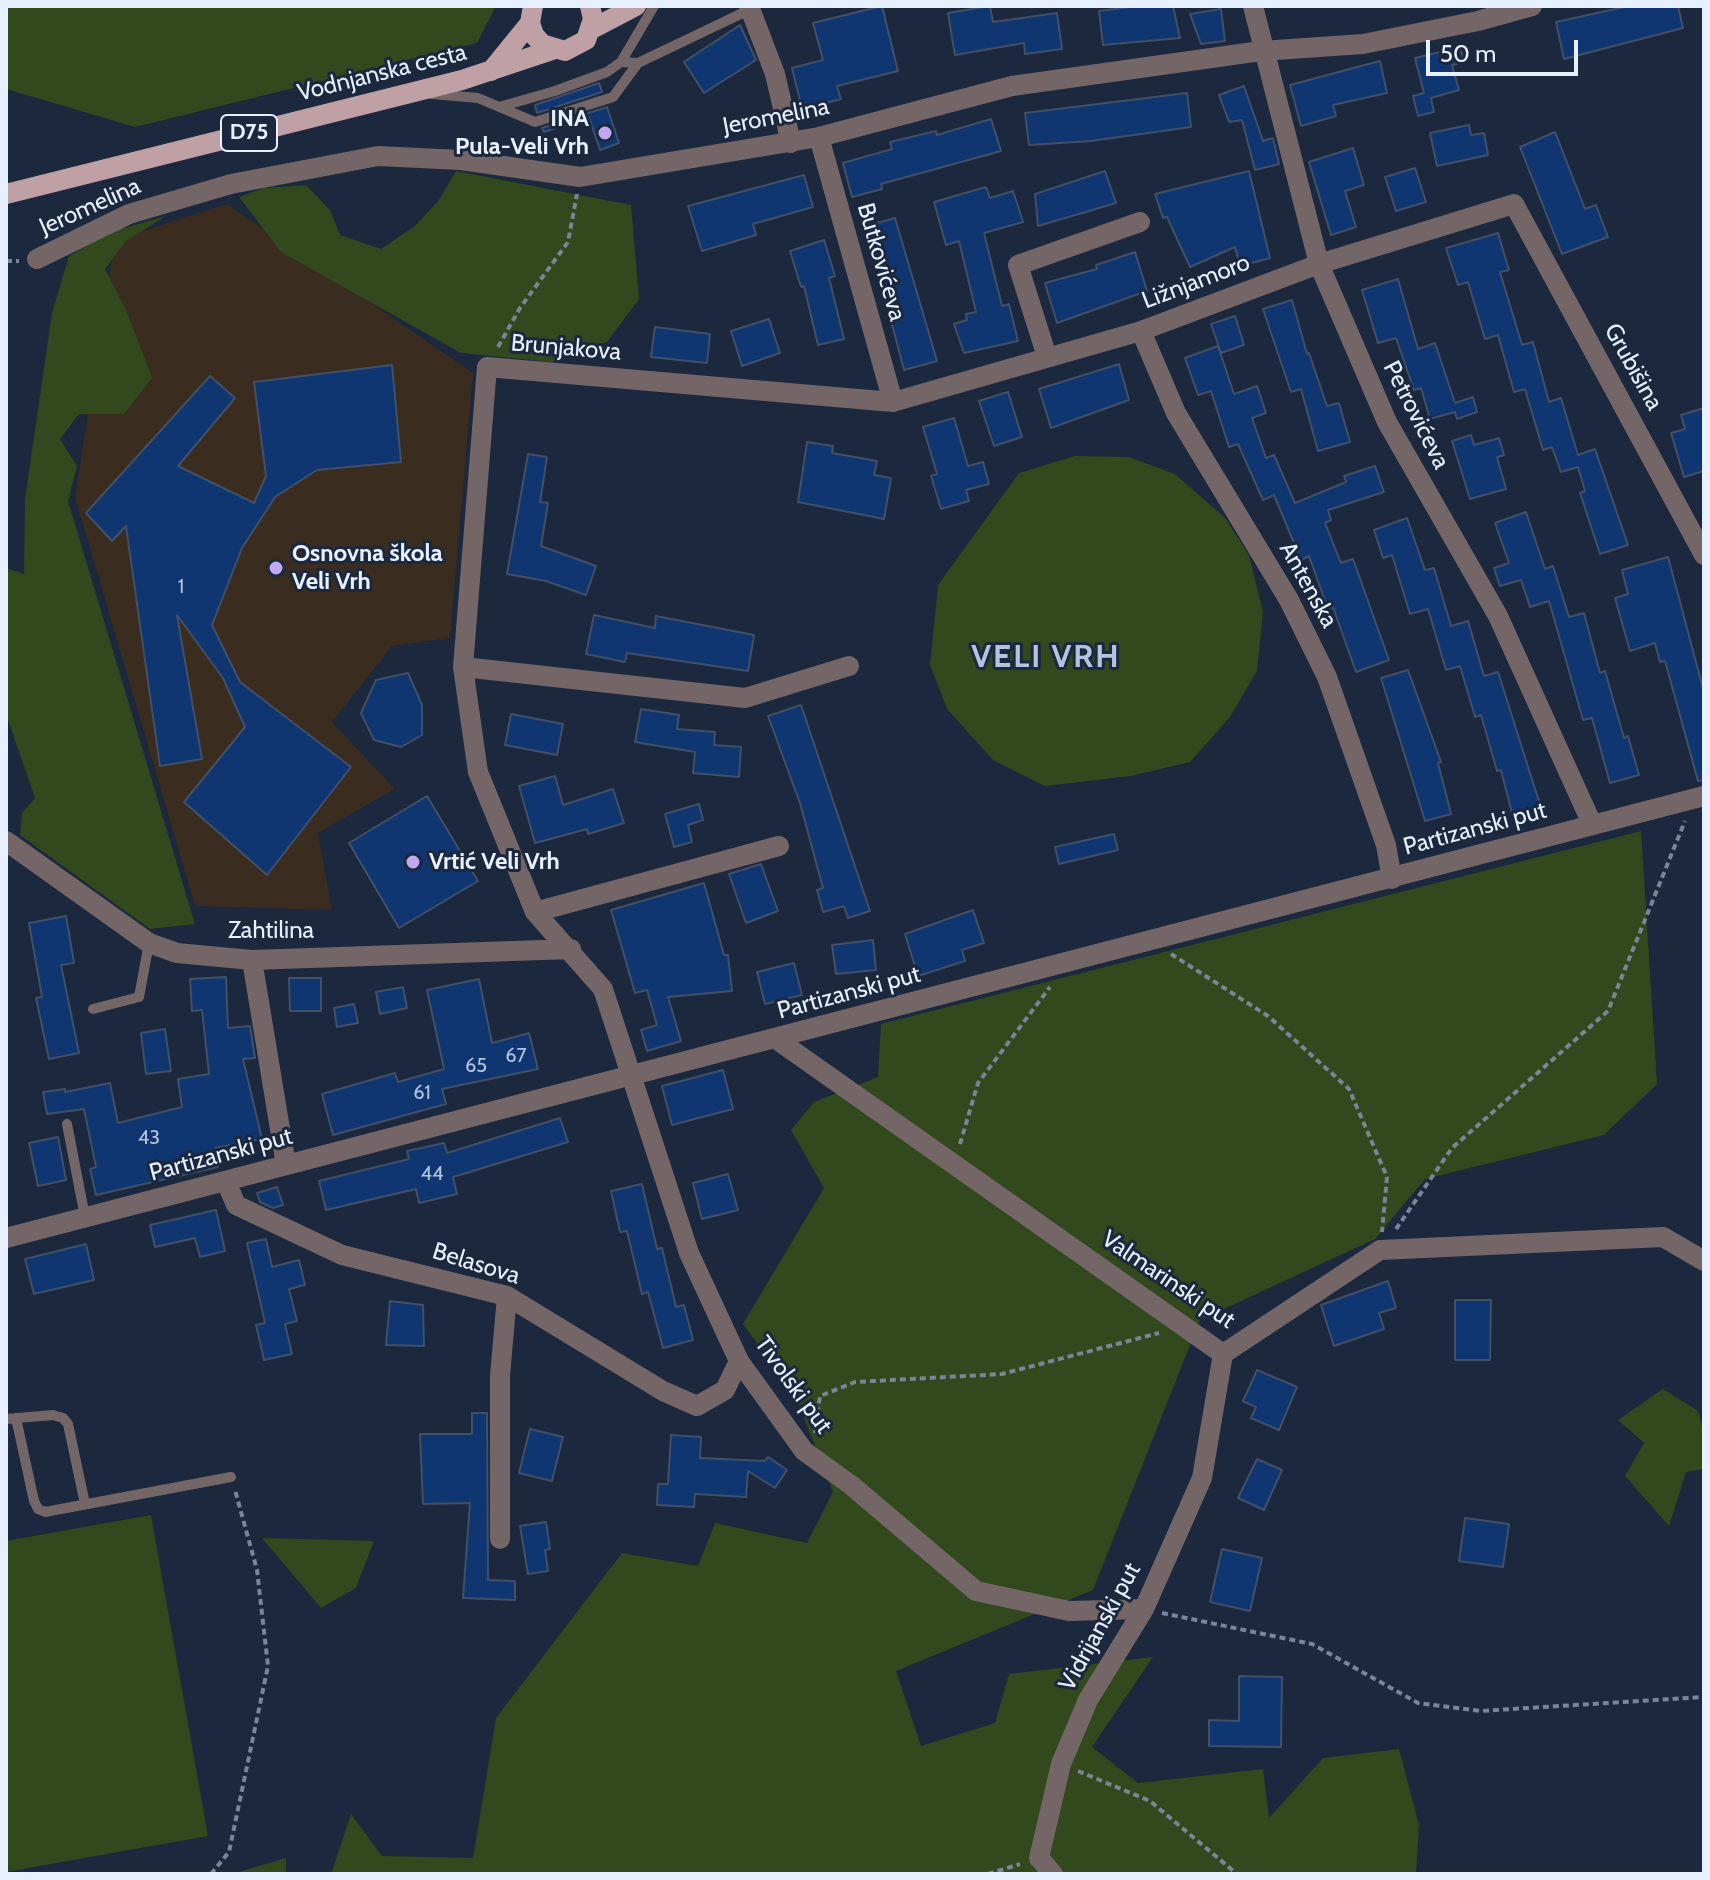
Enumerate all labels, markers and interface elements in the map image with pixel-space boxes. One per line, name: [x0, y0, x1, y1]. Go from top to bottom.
scale bar: [1430, 24, 1582, 74]
street label: Vodnjanska cesta: [294, 38, 470, 108]
text: 50 m: [1440, 39, 1496, 68]
street label: Jeromelina: [720, 93, 832, 141]
place label: INA Pula-Veli Vrh: [455, 105, 589, 161]
road number: D75: [221, 115, 277, 151]
marker: INA Pula-Veli Vrh: [596, 124, 614, 142]
street label: Jeromelina: [35, 172, 145, 242]
street label: Butkovićeva: [850, 200, 912, 324]
street label: Ližnjamoro: [1138, 248, 1254, 316]
street label: Grubišina: [1597, 319, 1669, 415]
street label: Brunjakova: [510, 329, 622, 367]
street label: Petrovićeva: [1377, 356, 1455, 474]
street label: Antenska: [1273, 537, 1343, 633]
place label: Osnovna škola Veli Vrh: [292, 540, 443, 596]
marker: Osnovna škola Veli Vrh: [267, 559, 285, 577]
house number: 1: [178, 575, 184, 599]
district label: VELI VRH: [971, 639, 1121, 677]
street label: Partizanski put: [1400, 796, 1550, 862]
place label: Vrtić Veli Vrh: [429, 848, 560, 876]
marker: Vrtić Veli Vrh: [404, 853, 422, 871]
street label: Zahtilina: [228, 917, 314, 945]
street label: Partizanski put: [774, 960, 924, 1026]
house number: 67: [505, 1044, 527, 1068]
house number: 65: [465, 1054, 487, 1078]
house number: 61: [413, 1081, 431, 1105]
street label: Partizanski put: [146, 1122, 296, 1188]
house number: 43: [138, 1126, 160, 1150]
house number: 44: [420, 1162, 444, 1186]
street label: Valmarinski put: [1096, 1225, 1240, 1335]
street label: Belasova: [429, 1237, 523, 1291]
street label: Tivolski put: [748, 1331, 838, 1439]
street label: Vidrijanski put: [1053, 1558, 1147, 1696]

